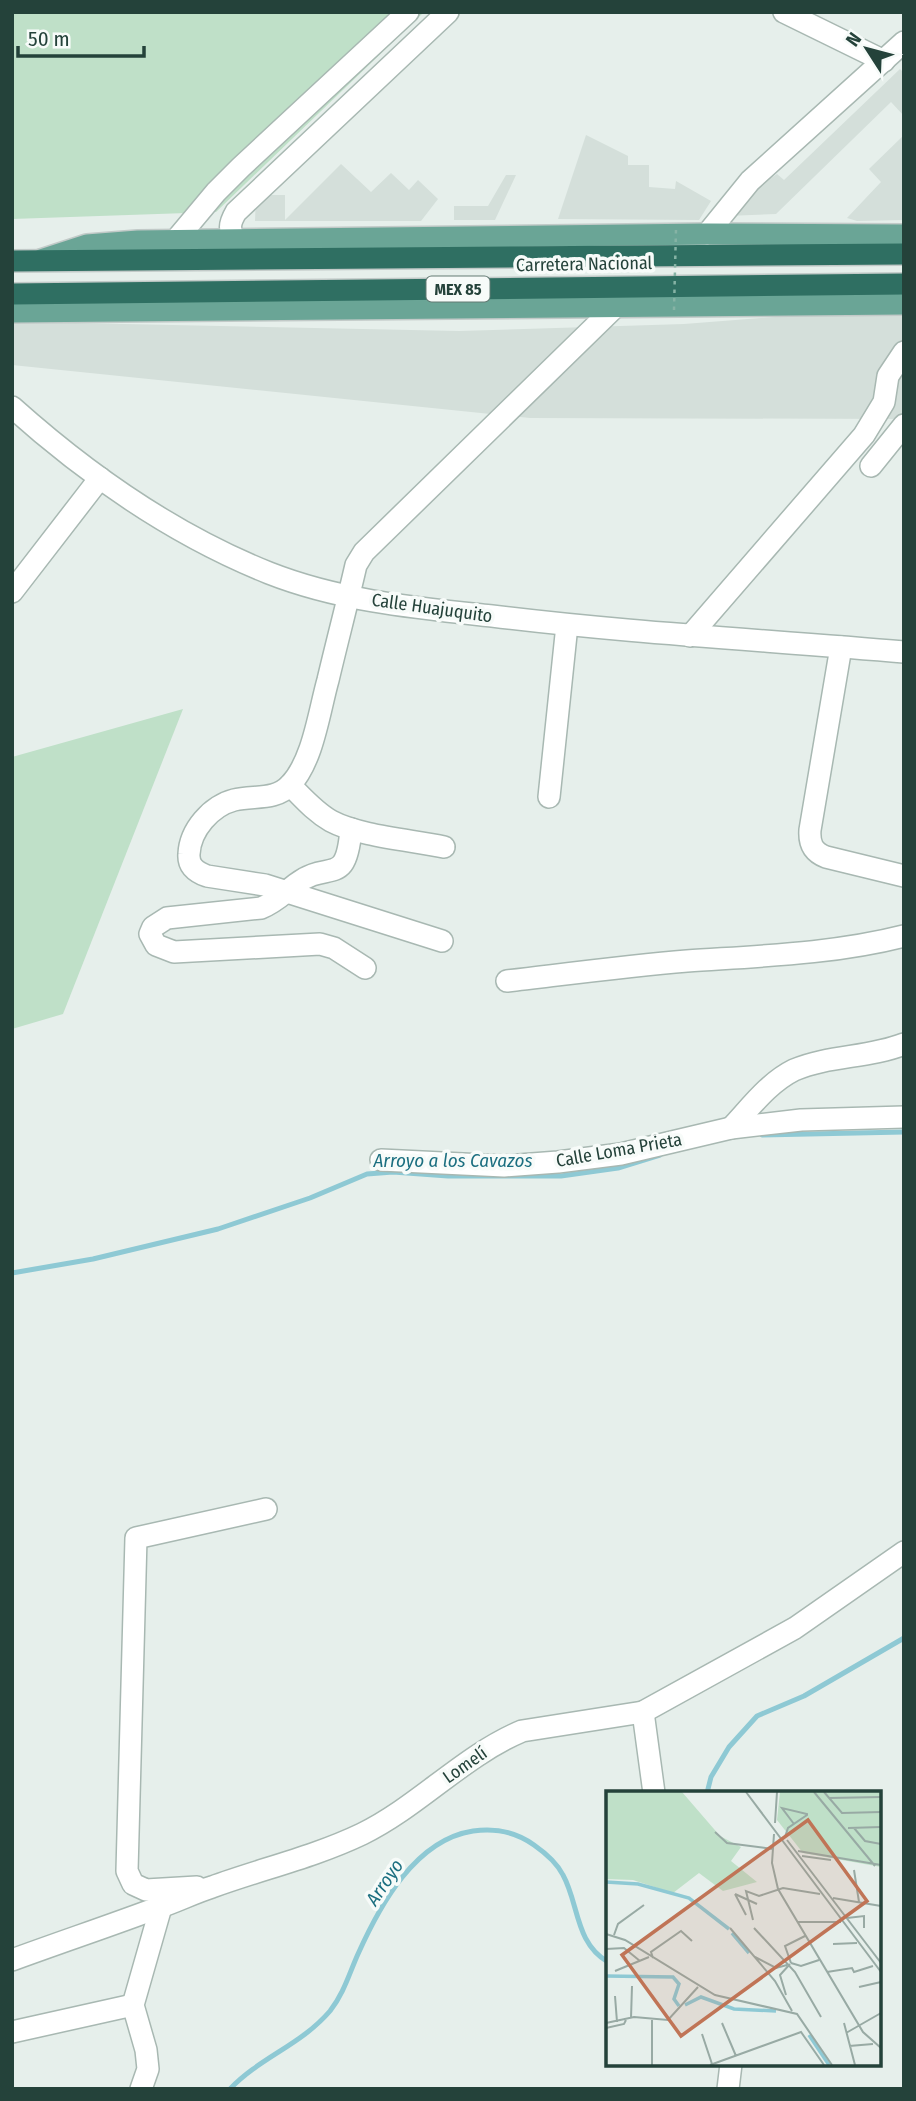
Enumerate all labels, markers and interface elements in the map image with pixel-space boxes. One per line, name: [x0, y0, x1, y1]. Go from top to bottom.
scale bar: [18, 14, 144, 58]
north arrow: [832, 14, 902, 84]
text: 50 m: [28, 26, 70, 52]
text: N: [841, 28, 866, 51]
street label: Carretera Nacional: [516, 252, 653, 276]
road number: MEX 85: [426, 276, 490, 302]
street label: Calle Huajuquito: [370, 589, 494, 627]
street label: Calle Loma Prieta: [554, 1128, 684, 1172]
water label: Arroyo a los Cavazos: [372, 1149, 533, 1172]
street label: Lomelí: [439, 1742, 492, 1788]
inset map: [606, 1791, 881, 2066]
water label: Arroyo: [360, 1855, 408, 1911]

